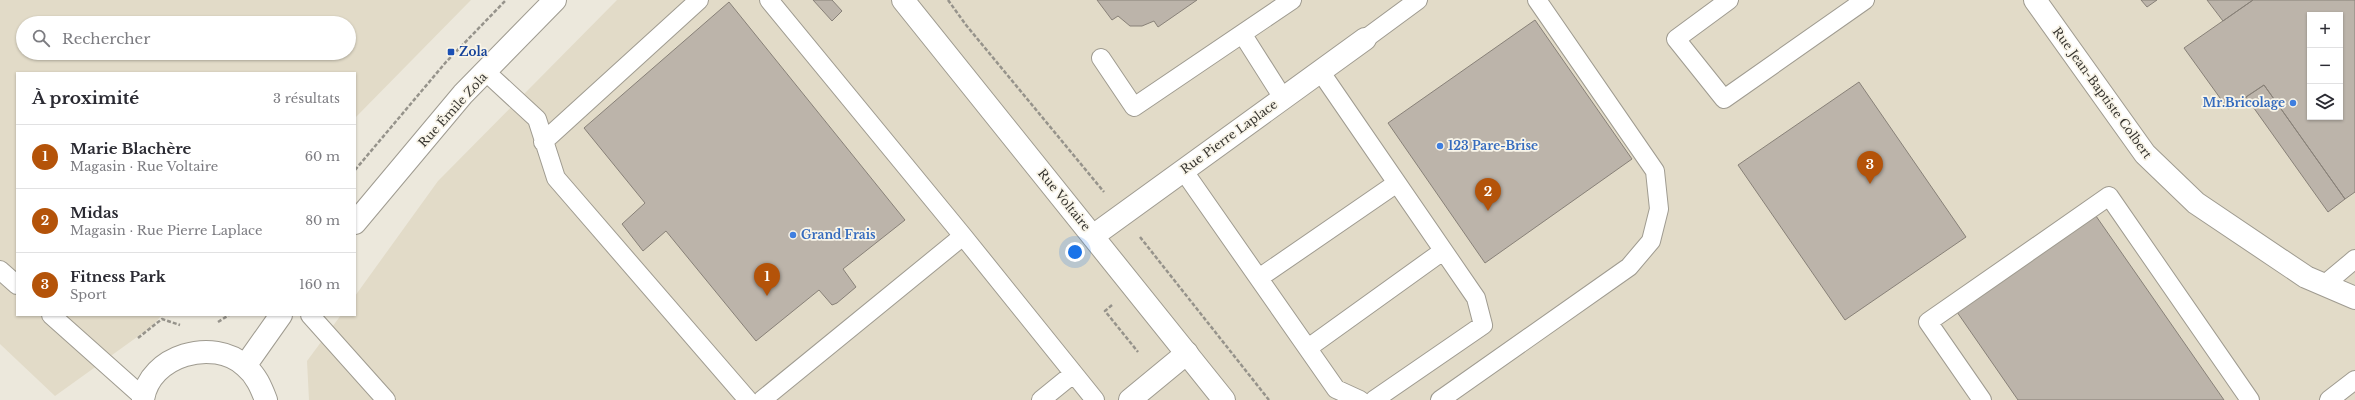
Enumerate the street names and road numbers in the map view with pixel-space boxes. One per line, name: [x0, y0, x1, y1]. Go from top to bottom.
street label: Rue Jean-Baptiste Colbert: [2050, 24, 2155, 162]
street label: Rue Émile Zola: [414, 68, 490, 150]
street label: Rue Pierre Laplace: [1177, 96, 1280, 177]
street label: Rue Voltaire: [1035, 166, 1094, 234]

